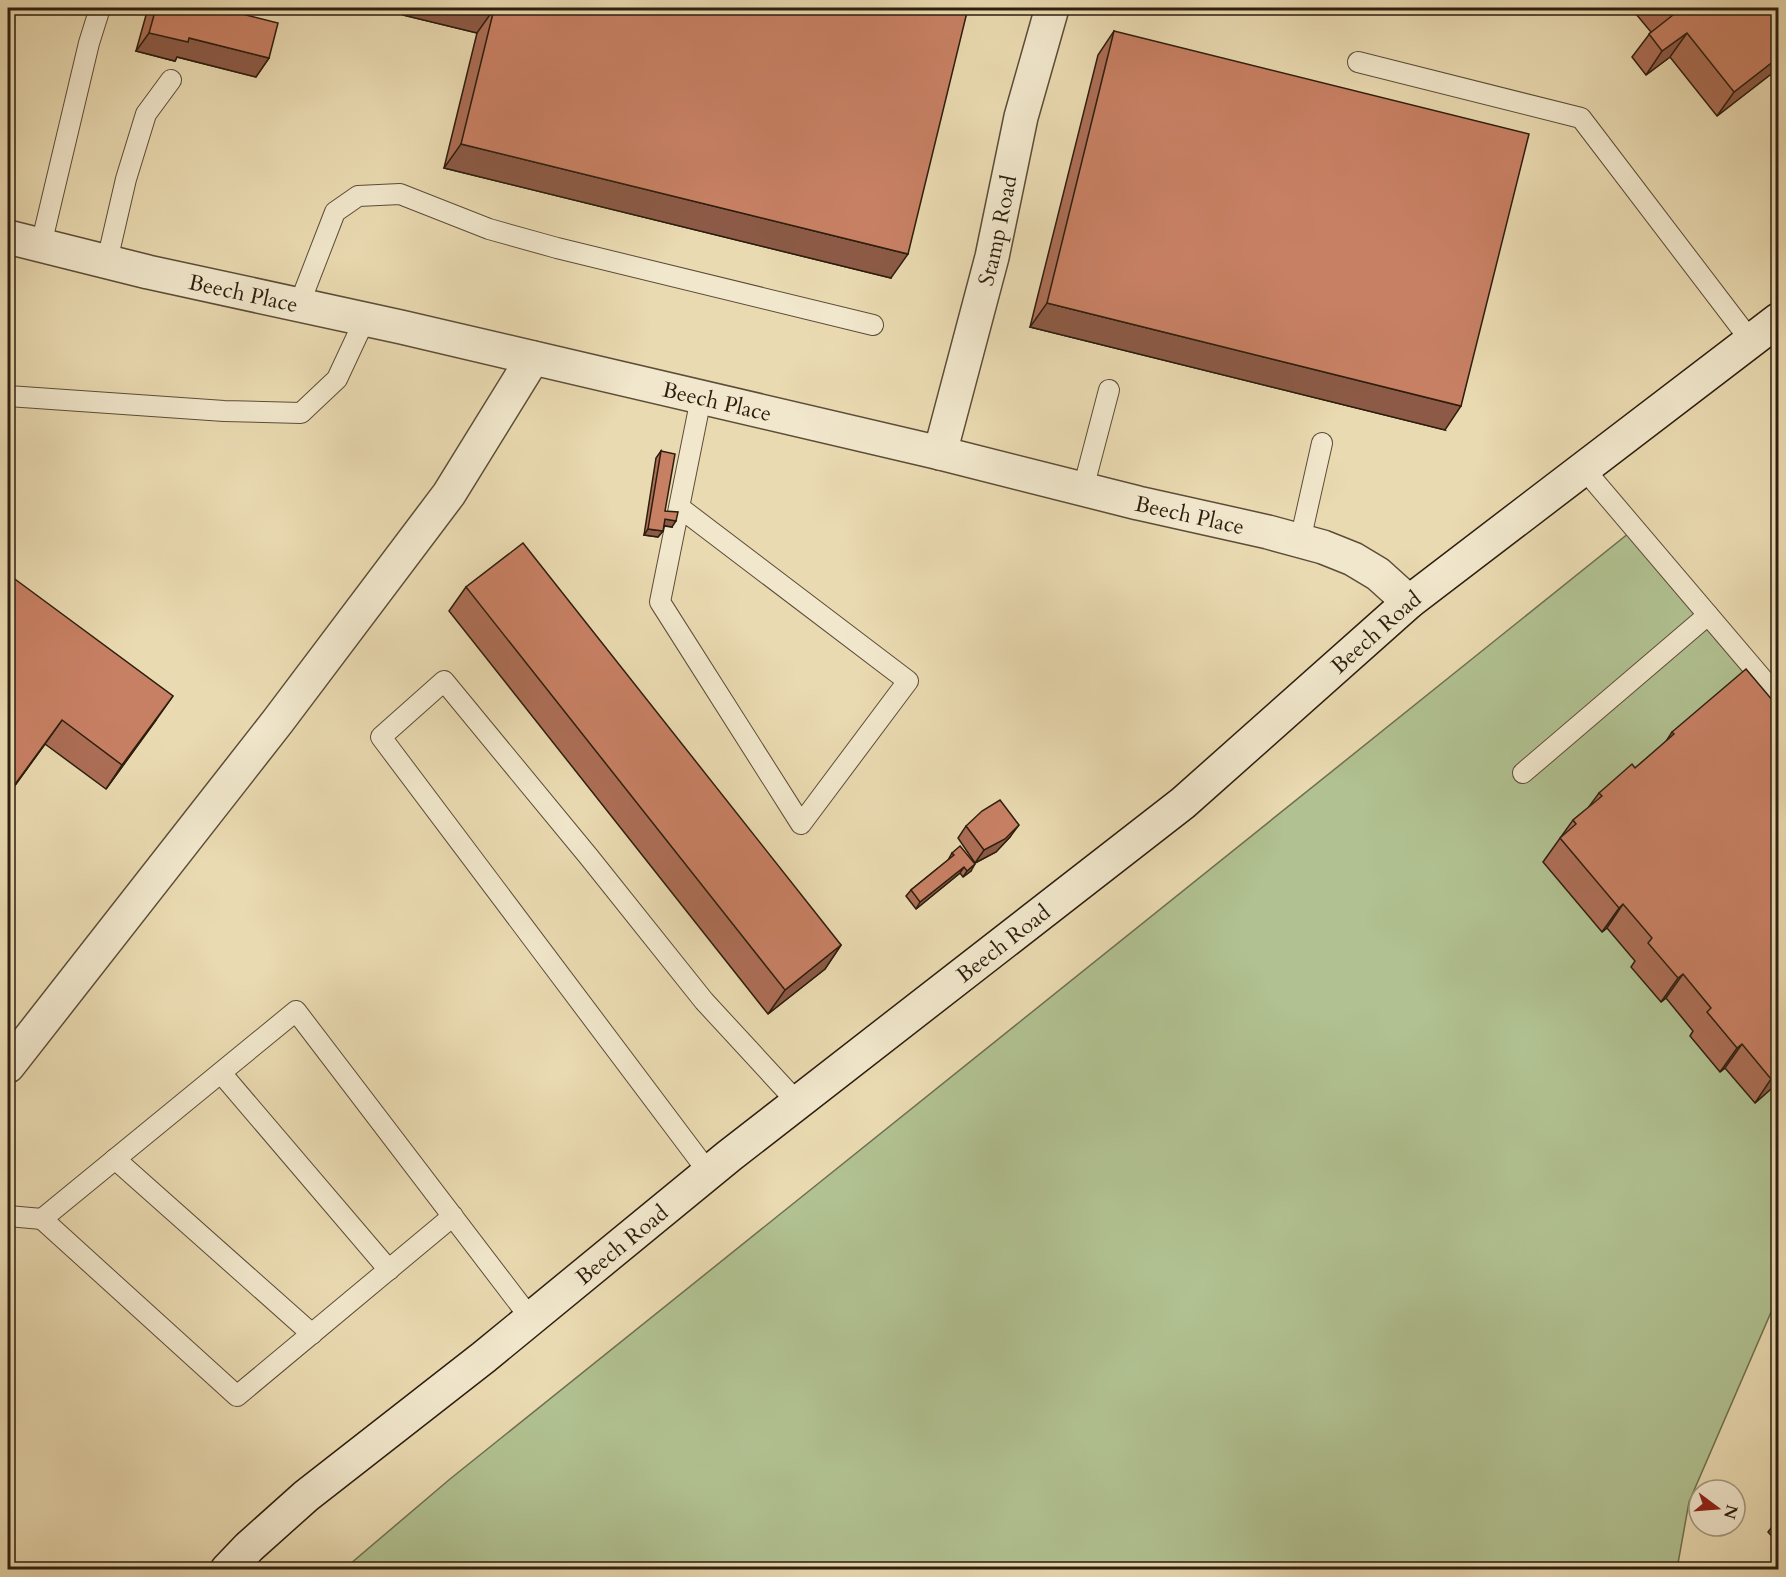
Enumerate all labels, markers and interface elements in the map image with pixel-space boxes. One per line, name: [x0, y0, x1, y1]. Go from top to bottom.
street label: Stamp Road: [971, 172, 1025, 289]
street label: Beech Place: [186, 267, 301, 320]
street label: Beech Place: [659, 375, 775, 429]
street label: Beech Place: [1132, 489, 1247, 542]
street label: Beech Road: [1325, 584, 1428, 681]
street label: Beech Road: [950, 898, 1057, 990]
street label: Beech Road: [570, 1198, 675, 1292]
north arrow: [1687, 1478, 1747, 1538]
text: N: [1718, 1502, 1743, 1522]

